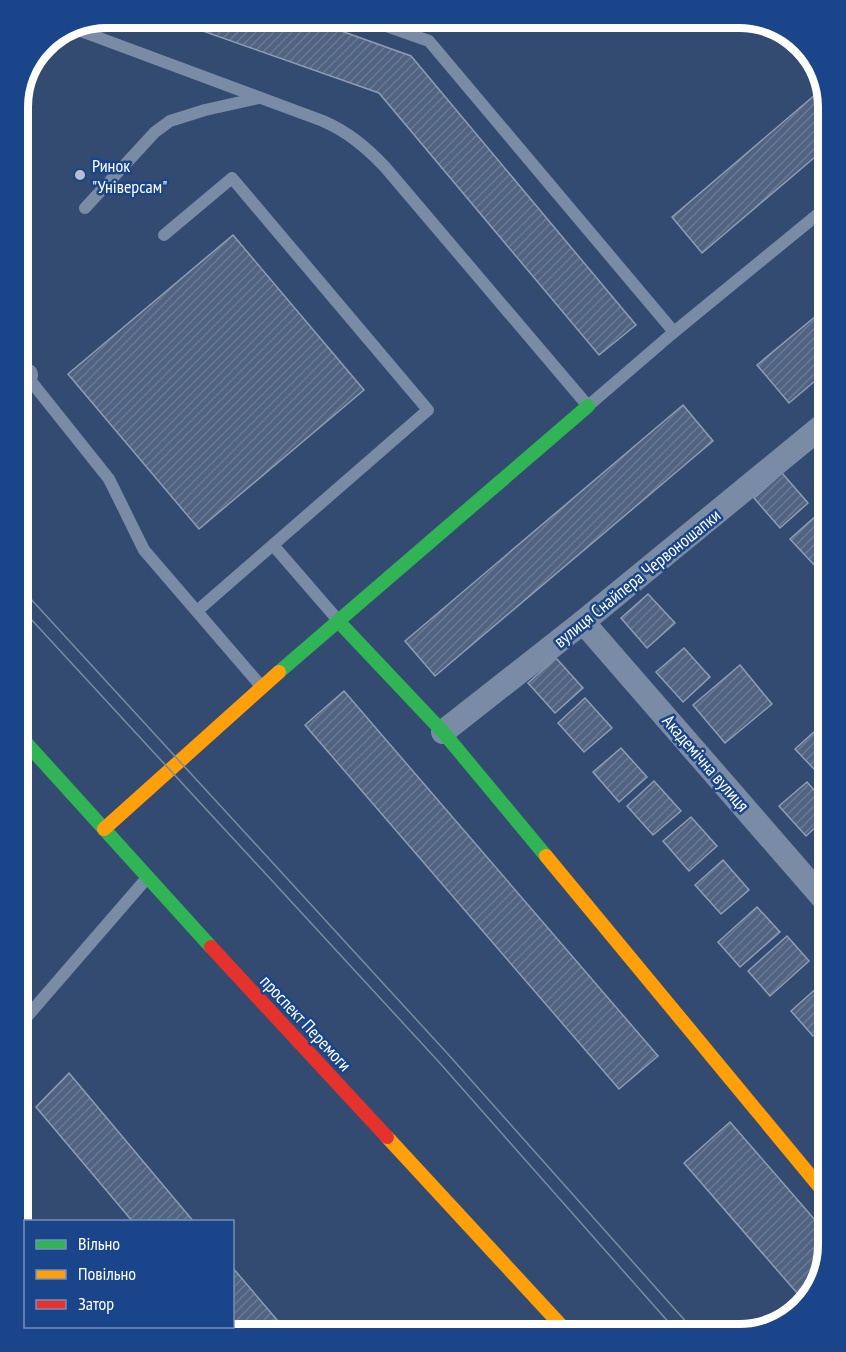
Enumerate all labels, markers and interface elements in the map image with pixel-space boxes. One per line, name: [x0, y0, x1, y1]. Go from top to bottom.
place label: Ринок "Універсам": [92, 154, 167, 198]
marker: Ринок "Універсам": [73, 168, 87, 182]
street label: вулиця Снайпера Червоношапки: [549, 504, 725, 652]
street label: Академічна вулиця: [658, 710, 754, 816]
street label: проспект Перемоги: [255, 970, 357, 1076]
legend: [24, 1220, 234, 1328]
text: Вільно: [78, 1232, 120, 1255]
text: Повільно: [78, 1262, 136, 1285]
text: Затор: [78, 1292, 114, 1315]

